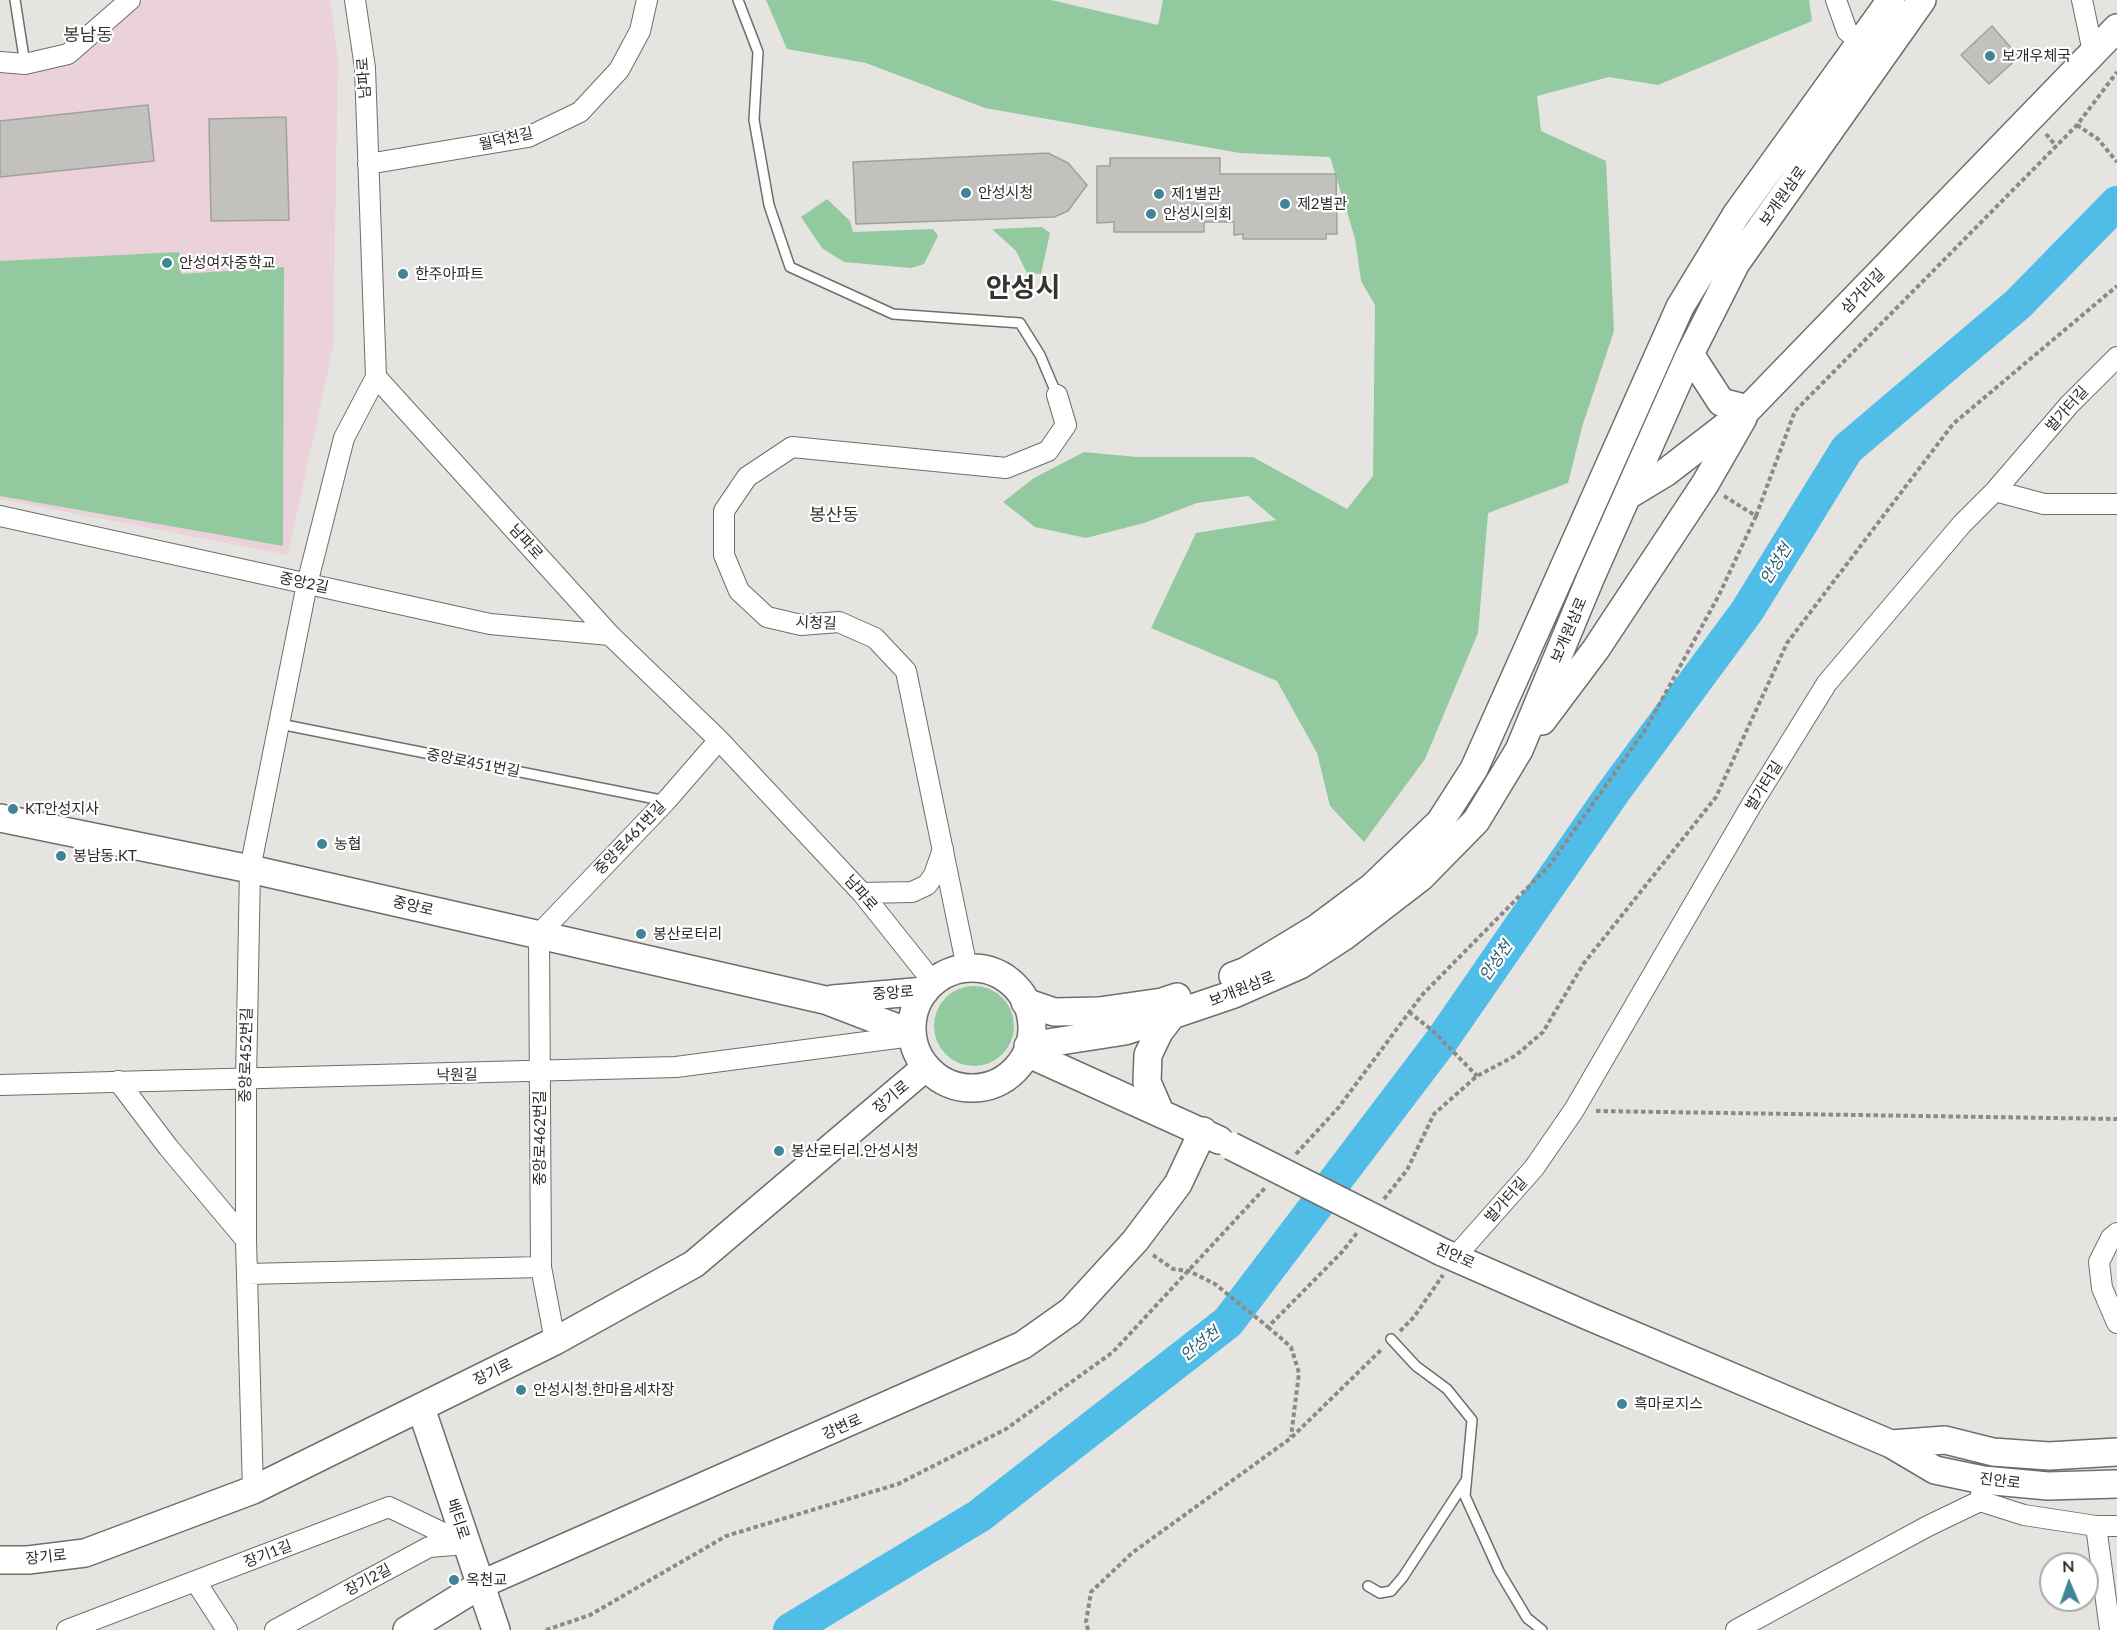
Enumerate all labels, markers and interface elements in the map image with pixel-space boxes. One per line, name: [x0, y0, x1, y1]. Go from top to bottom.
district label: 봉남동: [63, 24, 113, 46]
place label: 보개우체국: [2002, 47, 2071, 65]
marker: 보개우체국: [1983, 49, 1997, 63]
street label: 남파로: [354, 57, 374, 99]
street label: 월덕천길: [477, 124, 535, 154]
street label: 보개원삼로: [1756, 163, 1810, 229]
place label: 안성시청: [978, 184, 1033, 202]
place label: 제1별관: [1171, 185, 1221, 203]
marker: 안성시청: [959, 186, 973, 200]
marker: 제1별관: [1152, 187, 1166, 201]
place label: 제2별관: [1297, 195, 1347, 213]
marker: 제2별관: [1278, 197, 1292, 211]
place label: 안성시의회: [1163, 205, 1232, 223]
marker: 안성시의회: [1144, 207, 1158, 221]
place label: 안성여자중학교: [179, 254, 276, 272]
marker: 안성여자중학교: [160, 256, 174, 270]
place label: 한주아파트: [415, 265, 484, 283]
street label: 삼거리길: [1837, 265, 1889, 317]
marker: 한주아파트: [396, 267, 410, 281]
district label: 안성시: [986, 272, 1060, 304]
street label: 벌가터길: [2042, 382, 2092, 436]
district label: 봉산동: [809, 504, 859, 526]
street label: 남파로: [505, 521, 547, 563]
water label: 안성천: [1756, 540, 1796, 588]
street label: 중앙2길: [278, 569, 330, 597]
street label: 보개원삼로: [1547, 595, 1591, 665]
street label: 시청길: [795, 613, 837, 633]
street label: 중앙로451번길: [425, 745, 521, 781]
street label: 벌가터길: [1742, 758, 1786, 814]
street label: 중앙로461번길: [590, 798, 670, 878]
place label: KT안성지사: [25, 800, 99, 818]
marker: KT안성지사: [6, 802, 20, 816]
place label: 농협: [334, 835, 362, 853]
marker: 농협: [315, 837, 329, 851]
place label: 봉남동.KT: [73, 847, 137, 865]
marker: 봉남동.KT: [54, 849, 68, 863]
street label: 남파로: [841, 871, 881, 915]
street label: 중앙로: [391, 893, 435, 919]
place label: 봉산로터리: [653, 925, 722, 943]
marker: 봉산로터리: [634, 927, 648, 941]
water label: 안성천: [1475, 937, 1517, 985]
street label: 보개원삼로: [1207, 968, 1277, 1010]
street label: 중앙로: [872, 983, 914, 1003]
street label: 중앙로452번길: [236, 1007, 256, 1103]
street label: 낙원길: [436, 1066, 478, 1084]
street label: 장기로: [869, 1077, 913, 1117]
street label: 중앙로462번길: [531, 1090, 549, 1186]
place label: 봉산로터리.안성시청: [791, 1142, 919, 1160]
marker: 봉산로터리.안성시청: [772, 1144, 786, 1158]
street label: 벌가터길: [1481, 1173, 1531, 1227]
street label: 진안로: [1432, 1239, 1478, 1273]
water label: 안성천: [1177, 1323, 1223, 1365]
street label: 장기로: [470, 1355, 516, 1389]
place label: 안성시청.한마음세차장: [533, 1381, 675, 1399]
marker: 안성시청.한마음세차장: [514, 1383, 528, 1397]
place label: 흑마로지스: [1634, 1395, 1703, 1413]
marker: 흑마로지스: [1615, 1397, 1629, 1411]
street label: 강변로: [819, 1410, 865, 1444]
street label: 진안로: [1978, 1470, 2022, 1492]
street label: 배티로: [443, 1497, 473, 1541]
street label: 장기1길: [241, 1537, 295, 1571]
street label: 장기로: [24, 1546, 68, 1568]
north arrow: [2039, 1552, 2099, 1612]
text: N: [2062, 1556, 2075, 1575]
street label: 장기2길: [342, 1560, 394, 1600]
place label: 옥천교: [466, 1571, 507, 1589]
marker: 옥천교: [447, 1573, 461, 1587]

